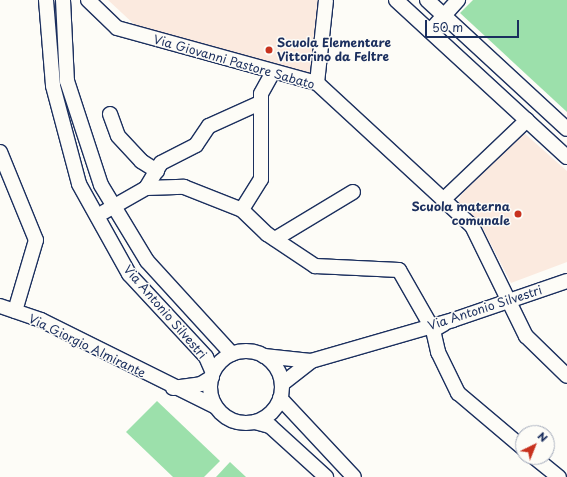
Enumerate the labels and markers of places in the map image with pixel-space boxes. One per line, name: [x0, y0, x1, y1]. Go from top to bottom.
place label: Scuola Elementare Vittorino da Feltre: [277, 36, 391, 64]
marker: Scuola Elementare Vittorino da Feltre: [264, 45, 274, 55]
place label: Scuola materna comunale: [412, 200, 510, 228]
marker: Scuola materna comunale: [513, 209, 523, 219]

